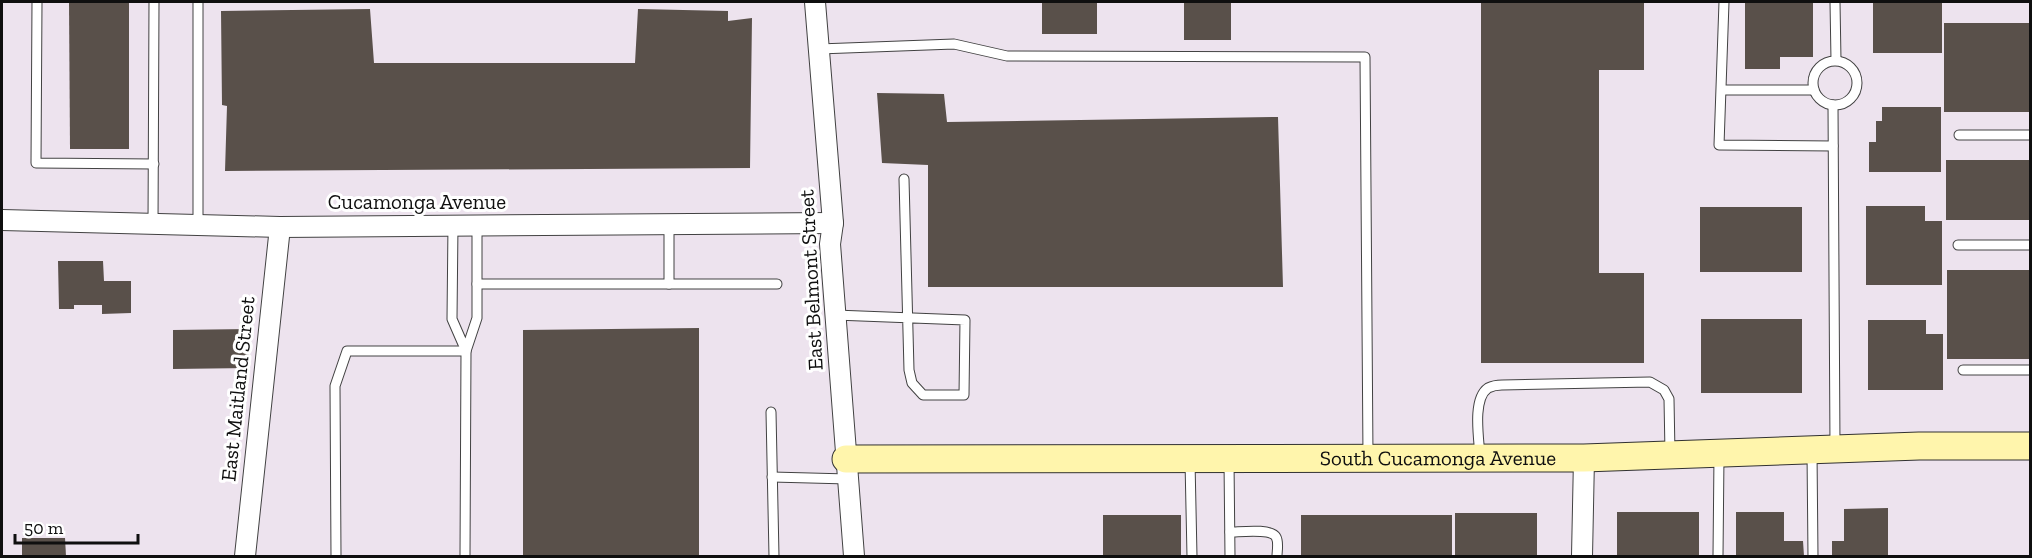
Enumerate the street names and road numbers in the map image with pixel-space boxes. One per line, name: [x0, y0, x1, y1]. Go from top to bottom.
street label: Cucamonga Avenue: [328, 189, 506, 214]
street label: East Belmont Street: [793, 189, 828, 371]
street label: East Maitland Street: [215, 295, 260, 483]
street label: South Cucamonga Avenue: [1320, 445, 1556, 470]

